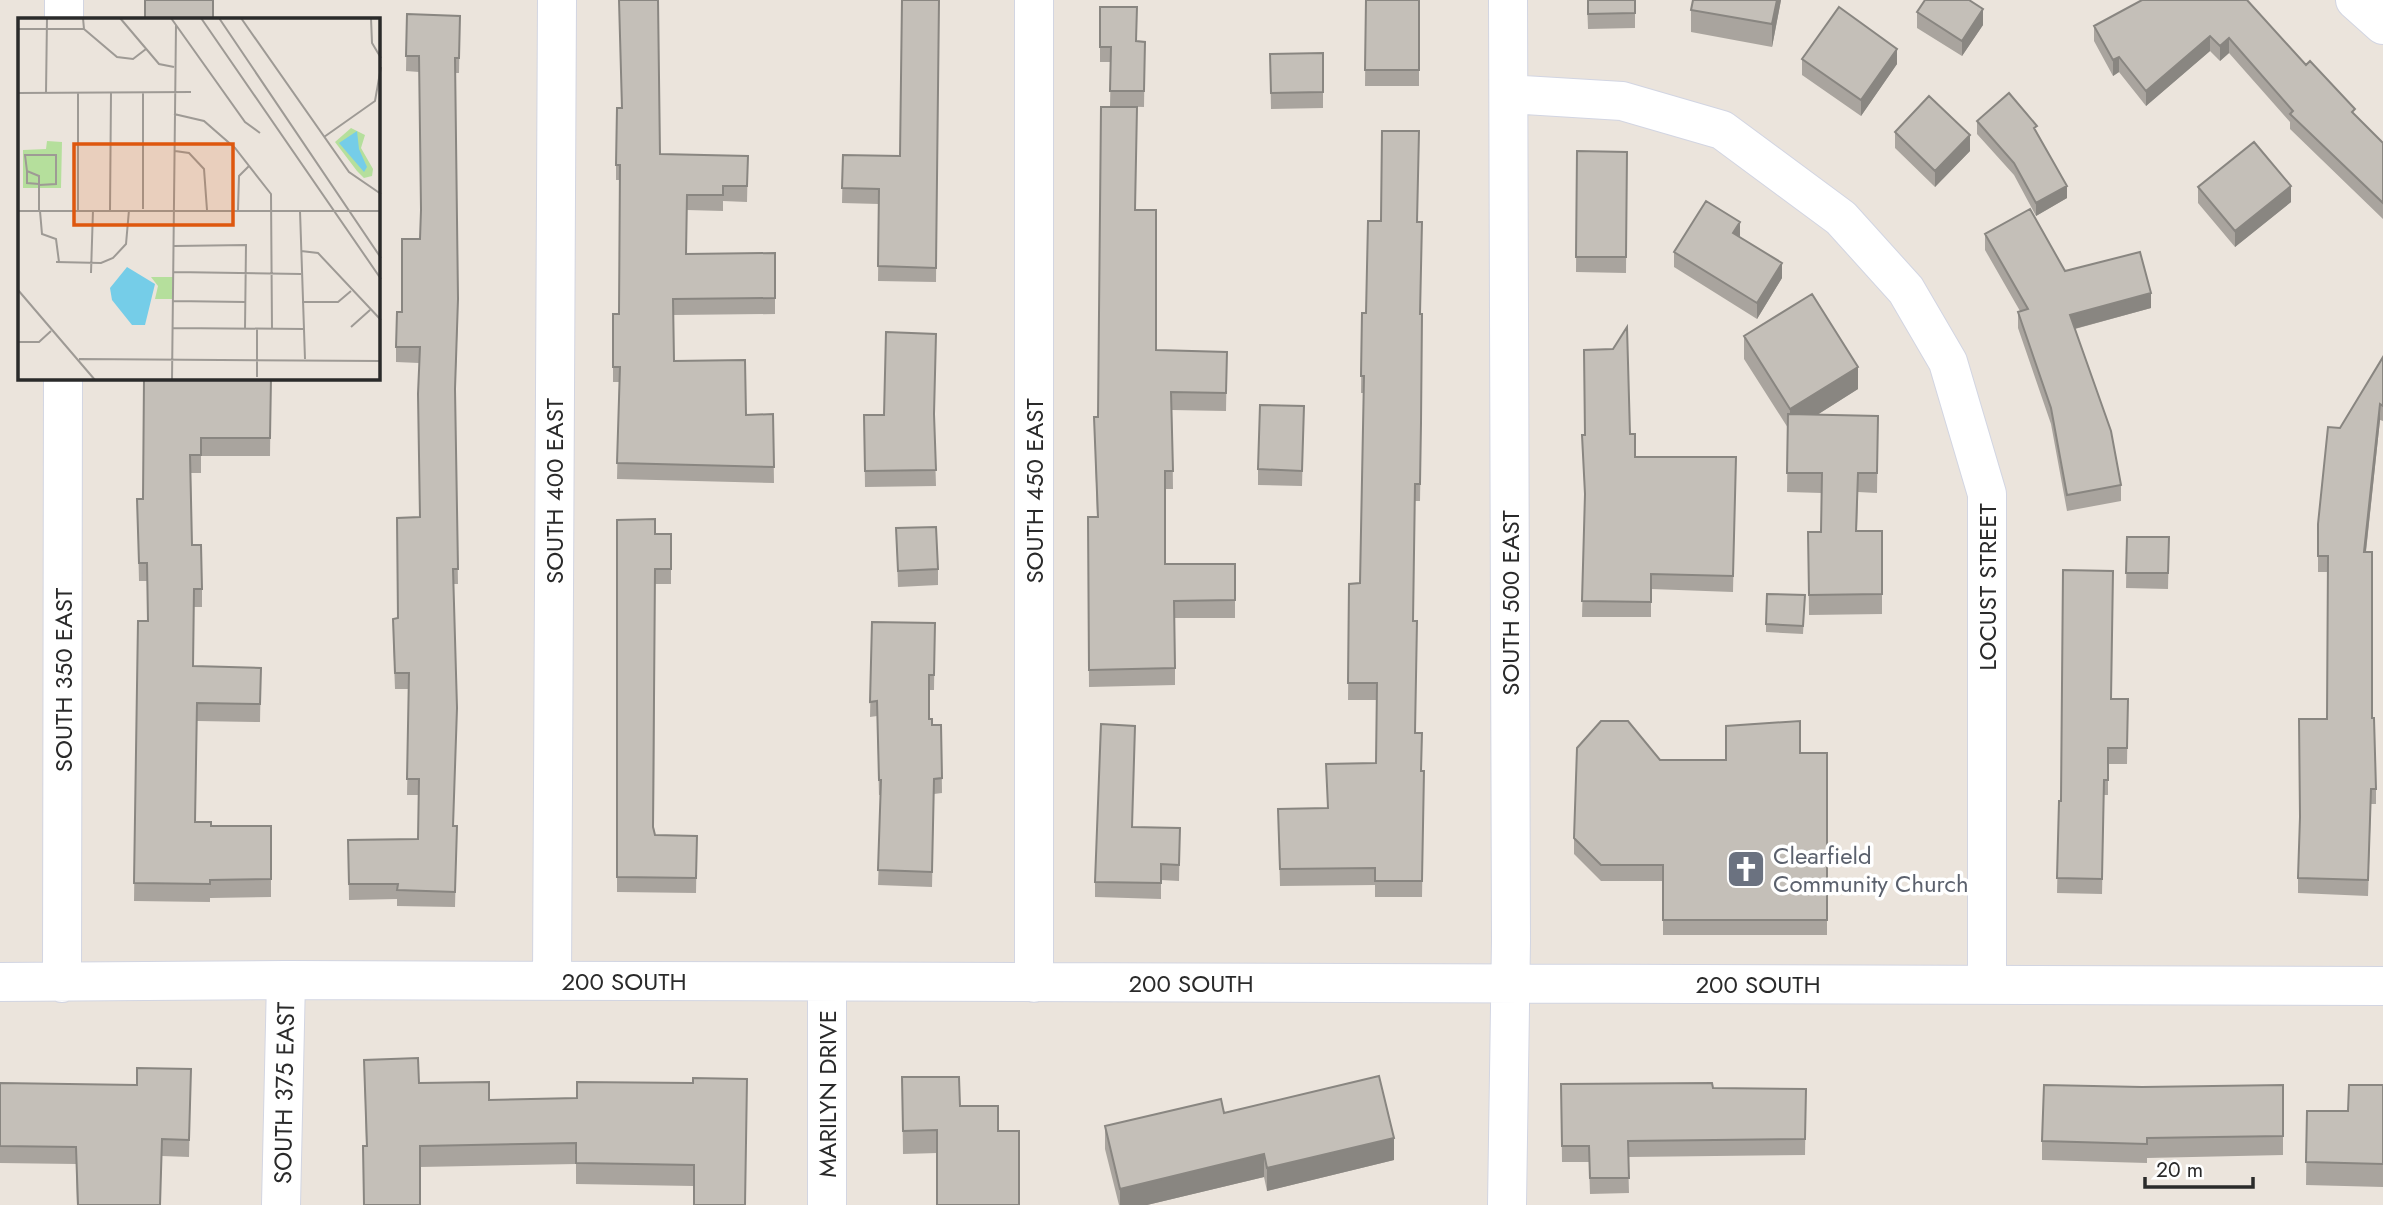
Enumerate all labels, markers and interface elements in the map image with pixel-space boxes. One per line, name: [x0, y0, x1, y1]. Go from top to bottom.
inset map: [18, 18, 380, 380]
street label: SOUTH 400 EAST: [537, 398, 572, 584]
street label: SOUTH 450 EAST: [1017, 398, 1052, 584]
street label: LOCUST STREET: [1970, 503, 2005, 671]
street label: SOUTH 500 EAST: [1493, 510, 1528, 696]
street label: SOUTH 350 EAST: [46, 588, 81, 772]
place label: Clearfield Community Church: [1773, 838, 1969, 901]
church icon: Clearfield Community Church: [1725, 848, 1767, 890]
street label: 200 SOUTH: [561, 964, 687, 999]
street label: 200 SOUTH: [1128, 966, 1254, 1001]
street label: 200 SOUTH: [1695, 967, 1821, 1002]
street label: SOUTH 375 EAST: [265, 1002, 303, 1184]
street label: MARILYN DRIVE: [810, 1010, 845, 1178]
scale bar: [2145, 1146, 2254, 1190]
text: 20 m: [2156, 1155, 2203, 1185]

